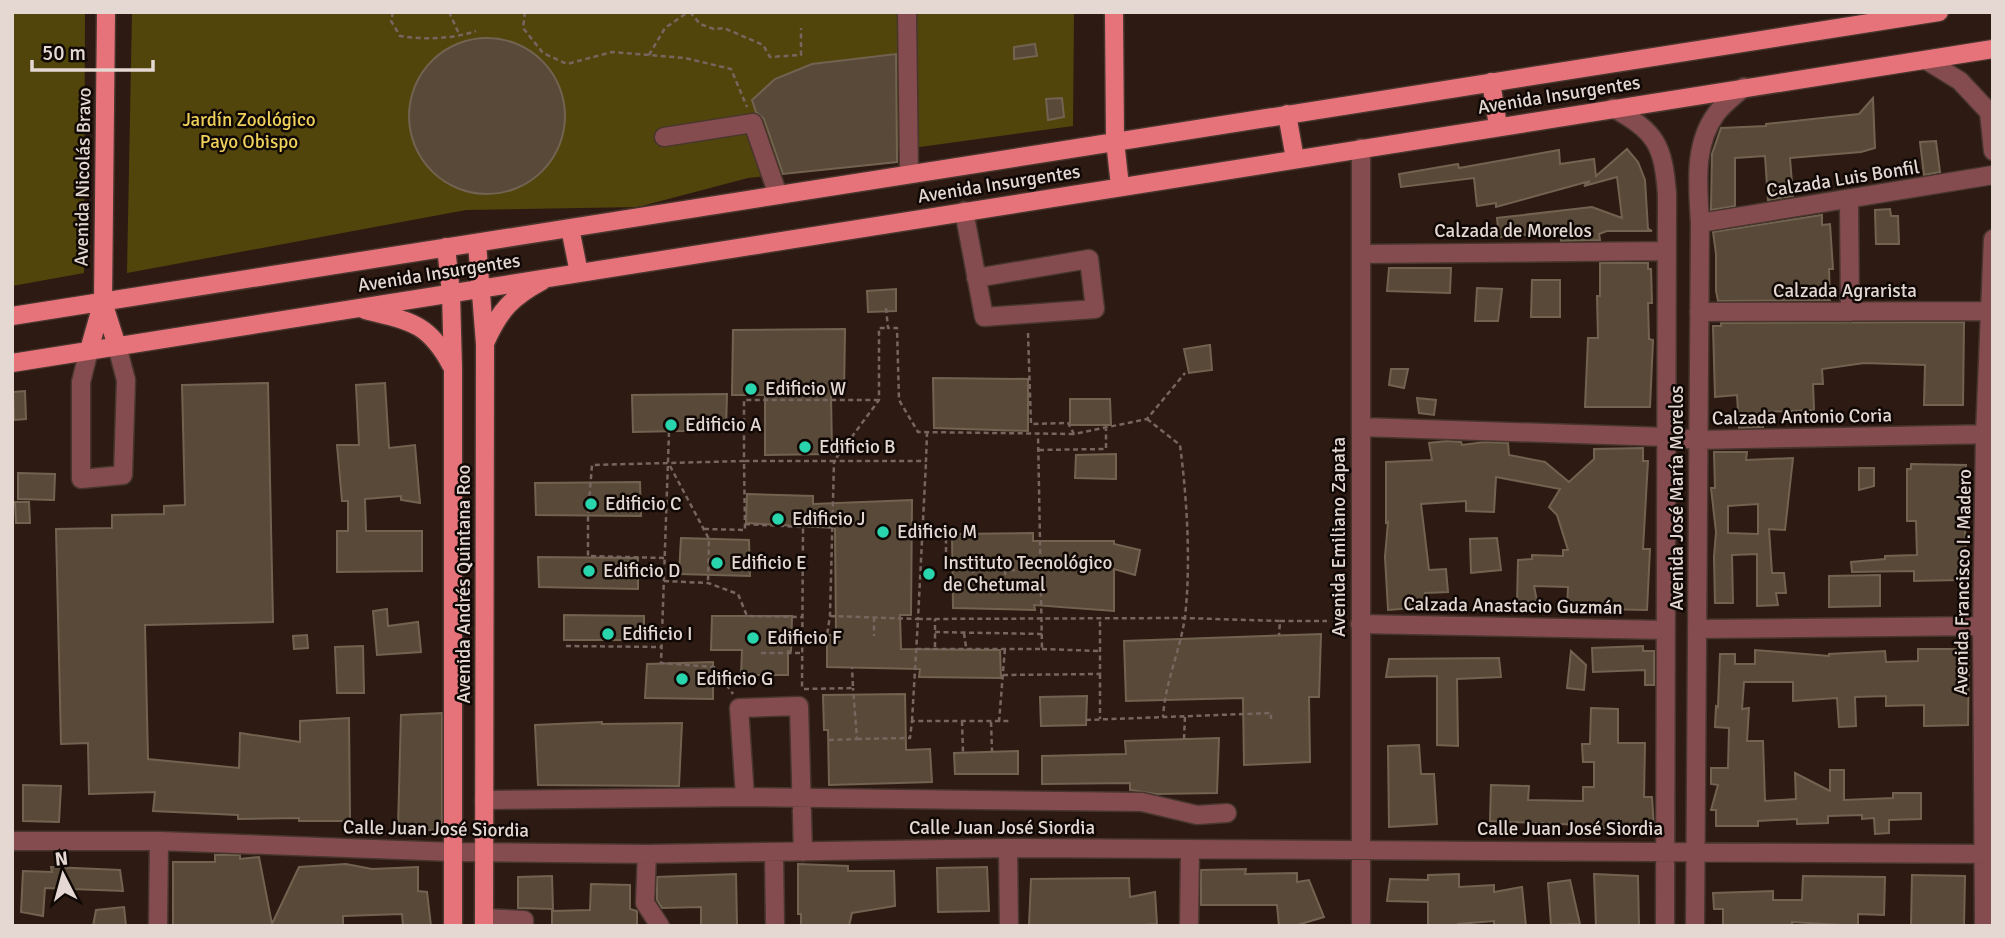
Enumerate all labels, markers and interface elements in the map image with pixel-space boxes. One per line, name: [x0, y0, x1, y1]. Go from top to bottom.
scale bar: [32, 28, 152, 72]
text: 50 m: [42, 40, 86, 66]
street label: Avenida Insurgentes: [1476, 70, 1642, 120]
street label: Avenida Nicolás Bravo: [69, 87, 97, 267]
park label: Jardín Zoológico Payo Obispo: [182, 108, 316, 154]
street label: Calzada Luis Bonfil: [1765, 155, 1921, 203]
street label: Avenida Insurgentes: [916, 159, 1082, 209]
street label: Calzada de Morelos: [1434, 219, 1592, 243]
street label: Avenida Insurgentes: [356, 248, 522, 298]
street label: Calzada Agrarista: [1773, 279, 1917, 303]
place label: Edificio W: [765, 377, 846, 401]
marker: Edificio W: [743, 381, 759, 397]
street label: Avenida José María Morelos: [1665, 385, 1689, 611]
street label: Calzada Antonio Coria: [1712, 403, 1892, 431]
place label: Edificio A: [685, 413, 762, 437]
marker: Edificio A: [663, 417, 679, 433]
place label: Edificio B: [819, 435, 896, 459]
street label: Avenida Emiliano Zapata: [1327, 437, 1351, 637]
marker: Edificio B: [797, 439, 813, 455]
street label: Avenida Andrés Quintana Roo: [452, 464, 476, 703]
street label: Avenida Francisco I. Madero: [1949, 469, 1977, 695]
place label: Edificio C: [605, 492, 681, 516]
marker: Edificio C: [583, 496, 599, 512]
place label: Edificio J: [792, 507, 866, 531]
marker: Edificio J: [770, 511, 786, 527]
place label: Edificio M: [897, 520, 977, 544]
marker: Edificio M: [875, 524, 891, 540]
place label: Edificio E: [731, 551, 807, 575]
place label: Instituto Tecnológico de Chetumal: [943, 551, 1112, 597]
marker: Edificio E: [709, 555, 725, 571]
place label: Edificio D: [603, 559, 680, 583]
marker: Edificio D: [581, 563, 597, 579]
marker: Instituto Tecnológico de Chetumal: [921, 566, 937, 582]
street label: Calzada Anastacio Guzmán: [1403, 592, 1623, 620]
place label: Edificio I: [622, 622, 693, 646]
marker: Edificio I: [600, 626, 616, 642]
place label: Edificio F: [767, 626, 842, 650]
marker: Edificio F: [745, 630, 761, 646]
place label: Edificio G: [696, 667, 773, 691]
marker: Edificio G: [674, 671, 690, 687]
street label: Calle Juan José Siordia: [343, 815, 529, 843]
street label: Calle Juan José Siordia: [909, 816, 1095, 840]
street label: Calle Juan José Siordia: [1477, 817, 1663, 841]
north arrow: [28, 840, 98, 910]
text: N: [54, 846, 69, 872]

